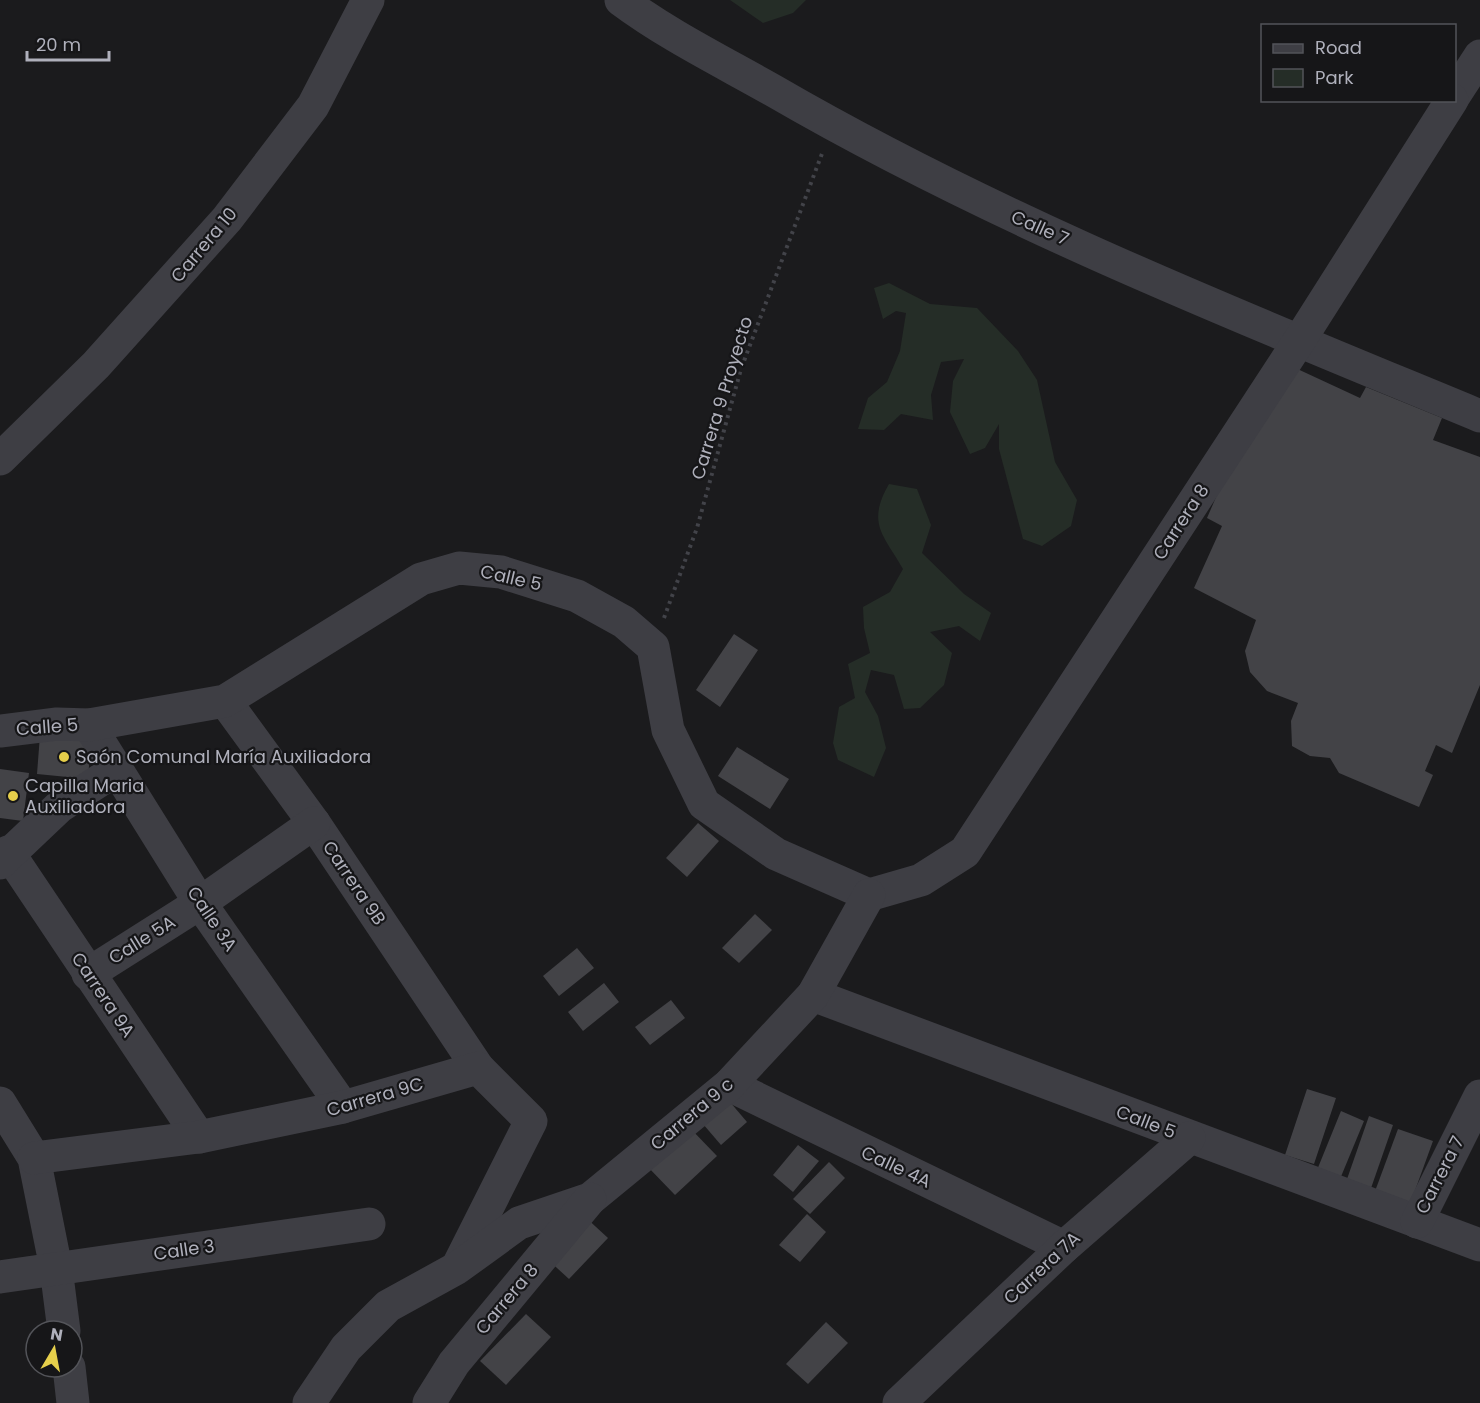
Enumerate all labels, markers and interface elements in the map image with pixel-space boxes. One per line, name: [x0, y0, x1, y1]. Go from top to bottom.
scale bar: [27, 24, 110, 62]
legend: [1261, 24, 1456, 102]
text: 20 m: [36, 32, 81, 57]
text: Road: [1315, 35, 1362, 60]
text: Park: [1315, 65, 1354, 90]
street label: Carrera 10: [165, 202, 243, 288]
street label: Calle 7: [1007, 204, 1073, 251]
street label: Carrera 9 Proyecto: [685, 313, 758, 483]
street label: Carrera 8: [1147, 479, 1214, 564]
street label: Calle 5: [478, 558, 544, 597]
street label: Calle 5: [15, 712, 79, 741]
place label: Saón Comunal María Auxiliadora: [76, 744, 371, 769]
marker: Saón Comunal María Auxiliadora: [57, 750, 71, 764]
place label: Capilla Maria Auxiliadora: [25, 773, 144, 819]
marker: Capilla Maria Auxiliadora: [6, 789, 20, 803]
street label: Carrera 9B: [317, 836, 392, 930]
street label: Calle 3A: [181, 881, 243, 956]
street label: Calle 5A: [104, 909, 180, 970]
street label: Carrera 9A: [66, 947, 141, 1042]
street label: Carrera 9C: [324, 1071, 426, 1122]
street label: Carrera 9 c: [645, 1071, 739, 1156]
street label: Calle 5: [1113, 1099, 1180, 1144]
street label: Carrera 7: [1409, 1131, 1470, 1218]
street label: Calle 4A: [857, 1140, 935, 1194]
street label: Carrera 7A: [998, 1226, 1085, 1310]
street label: Calle 3: [152, 1233, 216, 1266]
street label: Carrera 8: [469, 1258, 544, 1340]
north arrow: [24, 1319, 84, 1379]
text: N: [49, 1322, 64, 1347]

